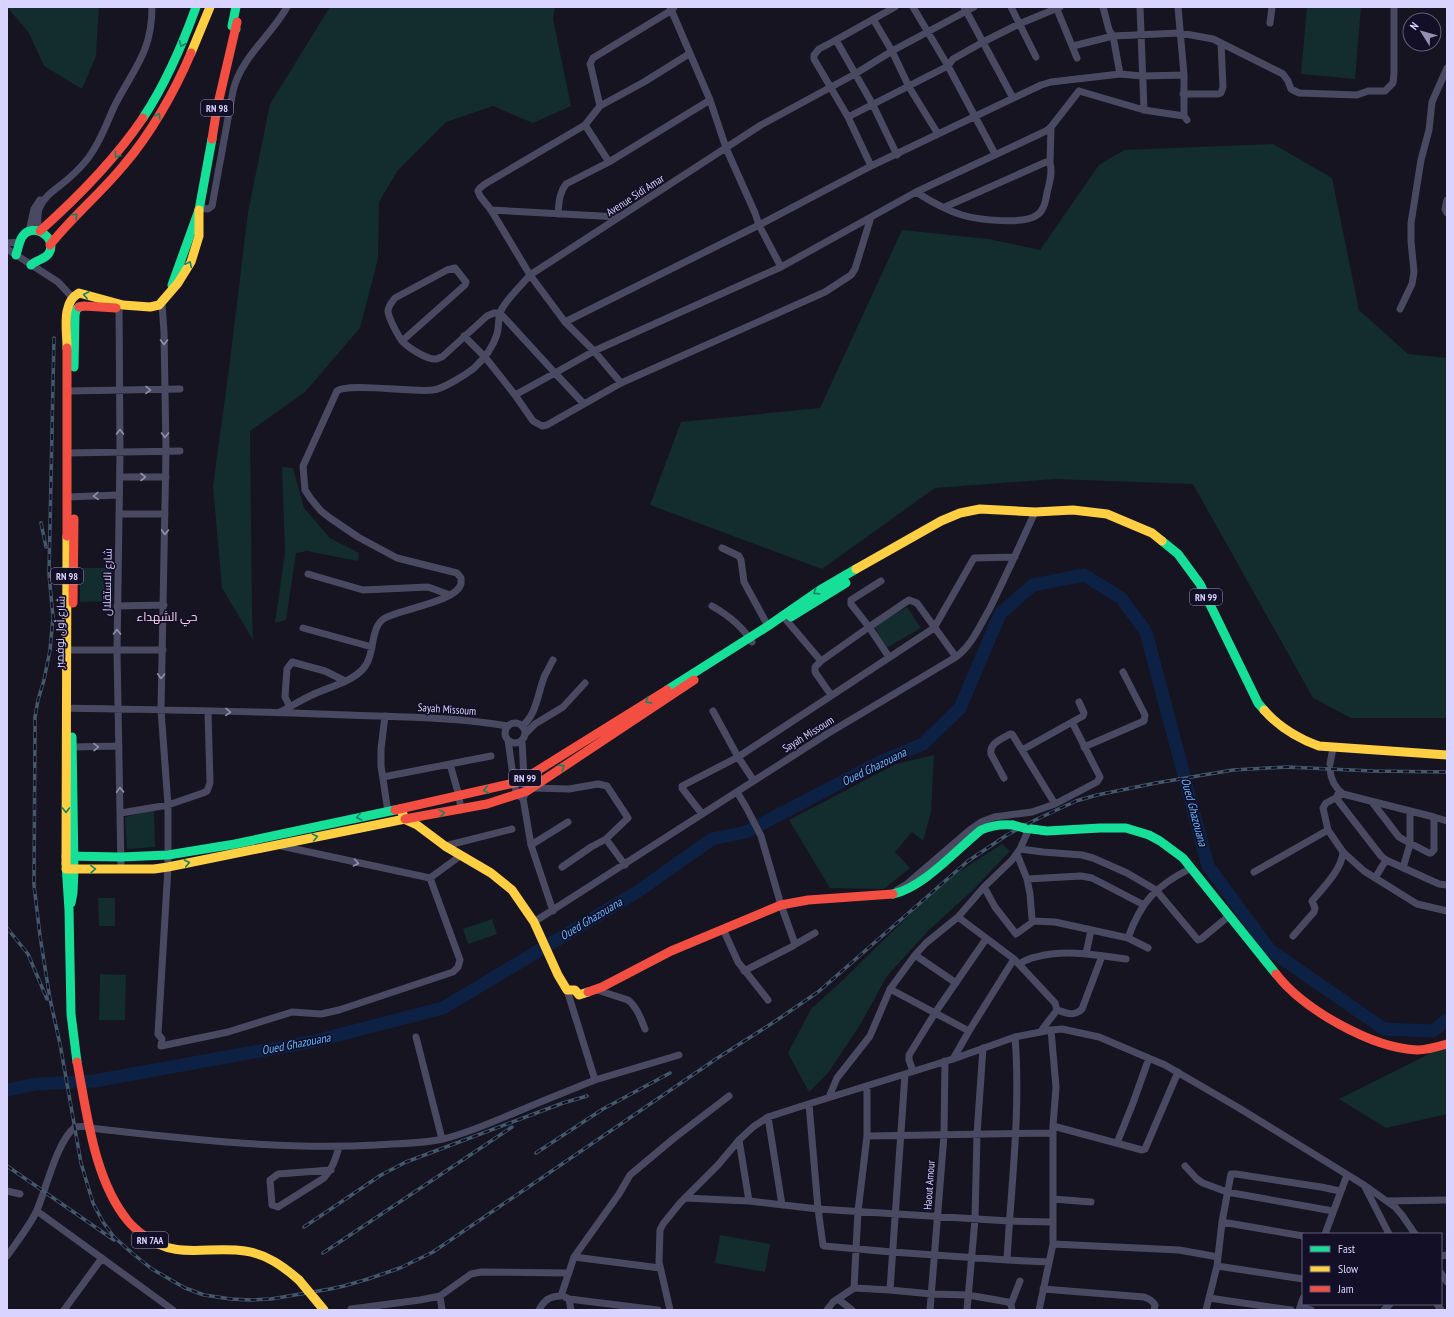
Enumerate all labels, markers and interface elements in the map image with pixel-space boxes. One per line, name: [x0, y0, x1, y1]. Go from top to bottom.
north arrow: [1402, 12, 1442, 52]
text: N: [1407, 19, 1421, 33]
one-way arrow: [179, 40, 187, 47]
road number: RN 98: [201, 100, 233, 116]
one-way arrow: [154, 113, 161, 120]
one-way arrow: [114, 151, 121, 158]
street label: Avenue Sidi Amar: [603, 171, 667, 219]
one-way arrow: [70, 213, 78, 221]
one-way arrow: [184, 261, 192, 269]
one-way arrow: [83, 291, 89, 299]
one-way arrow: [160, 339, 168, 345]
one-way arrow: [145, 386, 151, 394]
one-way arrow: [116, 429, 124, 435]
one-way arrow: [161, 432, 169, 438]
one-way arrow: [140, 473, 146, 481]
one-way arrow: [93, 492, 99, 501]
one-way arrow: [161, 529, 169, 535]
street label: شارع الاستقلال: [99, 548, 116, 616]
road number: RN 98: [51, 568, 83, 584]
one-way arrow: [813, 587, 820, 595]
road number: RN 99: [1190, 589, 1222, 605]
street label: شارع أول نوفمبر: [52, 596, 69, 669]
district label: حي الشهداء: [137, 609, 197, 627]
one-way arrow: [113, 629, 121, 635]
one-way arrow: [157, 673, 166, 679]
one-way arrow: [645, 696, 652, 704]
street label: Sayah Missoum: [417, 700, 477, 718]
one-way arrow: [225, 707, 231, 716]
street label: Sayah Missoum: [780, 713, 836, 755]
one-way arrow: [93, 743, 99, 751]
water label: Oued Ghazouana: [839, 744, 910, 789]
one-way arrow: [558, 764, 565, 772]
road number: RN 99: [509, 770, 541, 786]
water label: Oued Ghazouana: [1178, 776, 1211, 849]
one-way arrow: [483, 785, 490, 793]
one-way arrow: [116, 787, 124, 793]
one-way arrow: [62, 807, 70, 813]
one-way arrow: [439, 809, 445, 818]
one-way arrow: [356, 813, 363, 821]
one-way arrow: [312, 834, 318, 842]
one-way arrow: [353, 858, 359, 866]
one-way arrow: [184, 860, 190, 868]
one-way arrow: [90, 865, 96, 873]
water label: Oued Ghazouana: [557, 894, 626, 943]
water label: Oued Ghazouana: [260, 1029, 333, 1058]
street label: Haout Amour: [920, 1160, 938, 1210]
road number: RN 7AA: [132, 1232, 168, 1248]
legend: [1302, 1233, 1442, 1305]
text: Fast: [1338, 1241, 1356, 1256]
text: Slow: [1338, 1261, 1359, 1276]
text: Jam: [1337, 1281, 1354, 1296]

